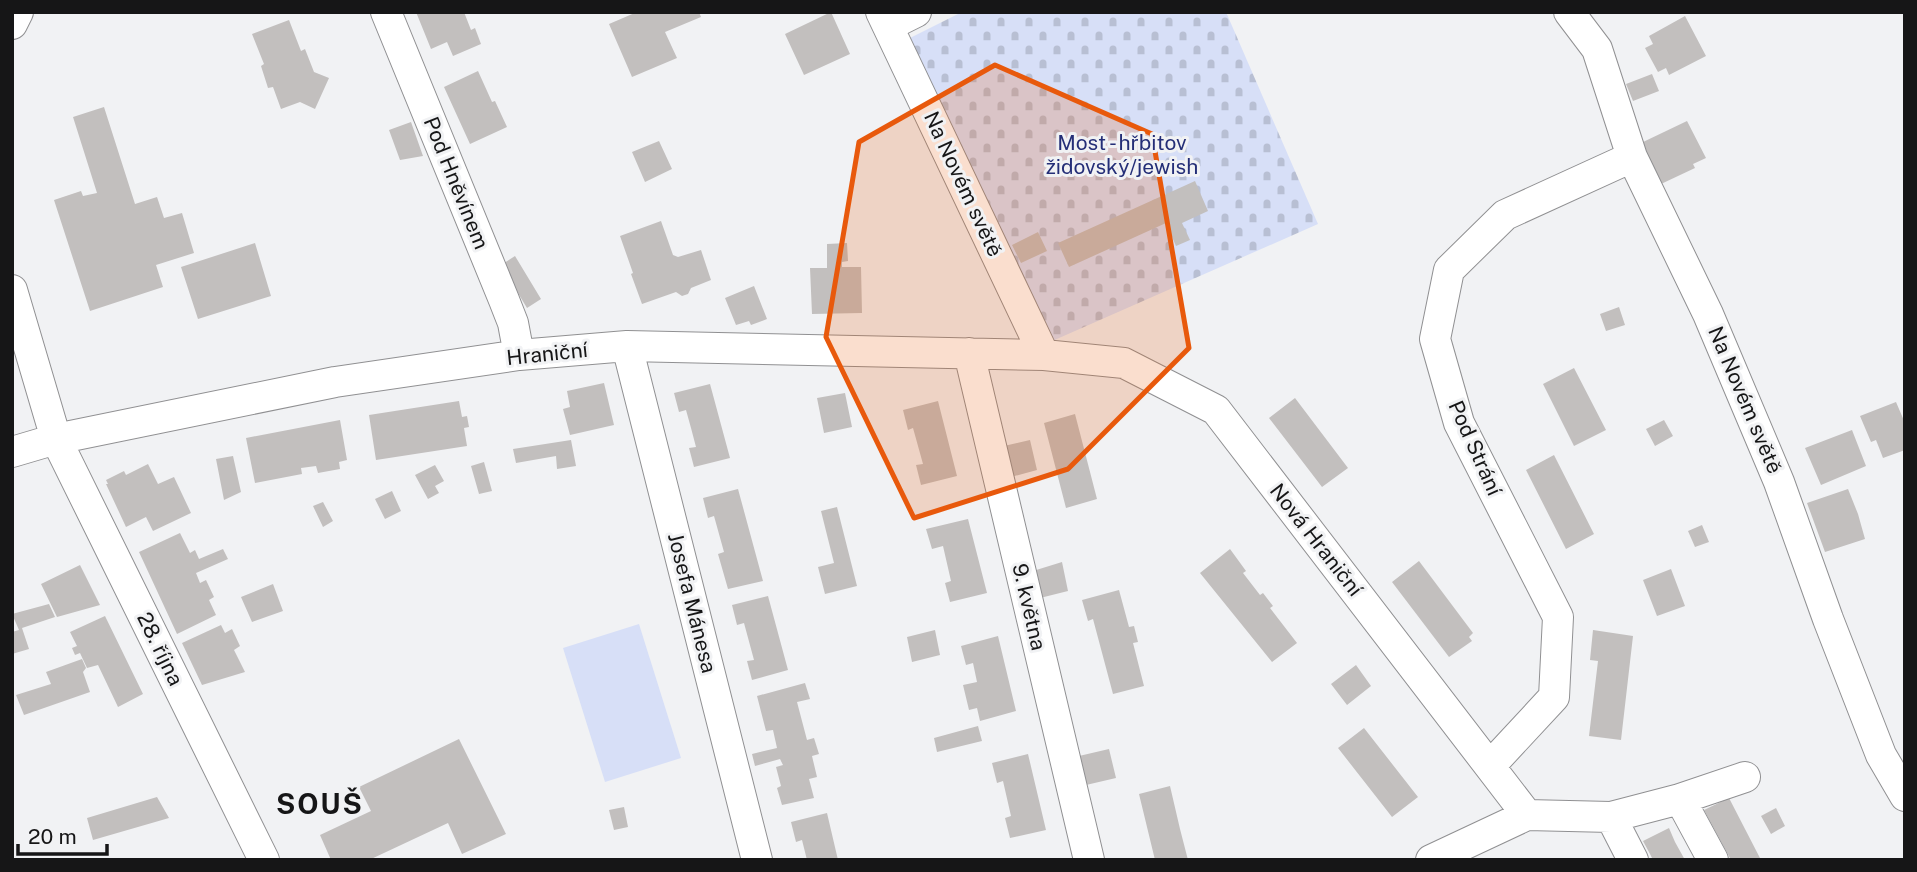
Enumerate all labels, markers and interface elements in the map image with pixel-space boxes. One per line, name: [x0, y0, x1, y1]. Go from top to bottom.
street label: Na Novém světě: [919, 107, 1008, 260]
street label: Pod Hněvínem: [419, 113, 494, 253]
park label: Most - hřbitov židovský/jewish: [1046, 130, 1198, 179]
street label: Na Novém světě: [1703, 322, 1788, 477]
street label: Hraniční: [505, 337, 590, 370]
street label: Pod Strání: [1443, 397, 1508, 500]
street label: Nová Hraniční: [1265, 478, 1369, 602]
street label: Josefa Mánesa: [663, 530, 722, 676]
street label: 9. května: [1007, 561, 1052, 653]
street label: 28. října: [132, 608, 189, 690]
district label: SOUŠ: [276, 787, 364, 820]
scale bar: [18, 812, 107, 856]
text: 20 m: [28, 824, 77, 849]

